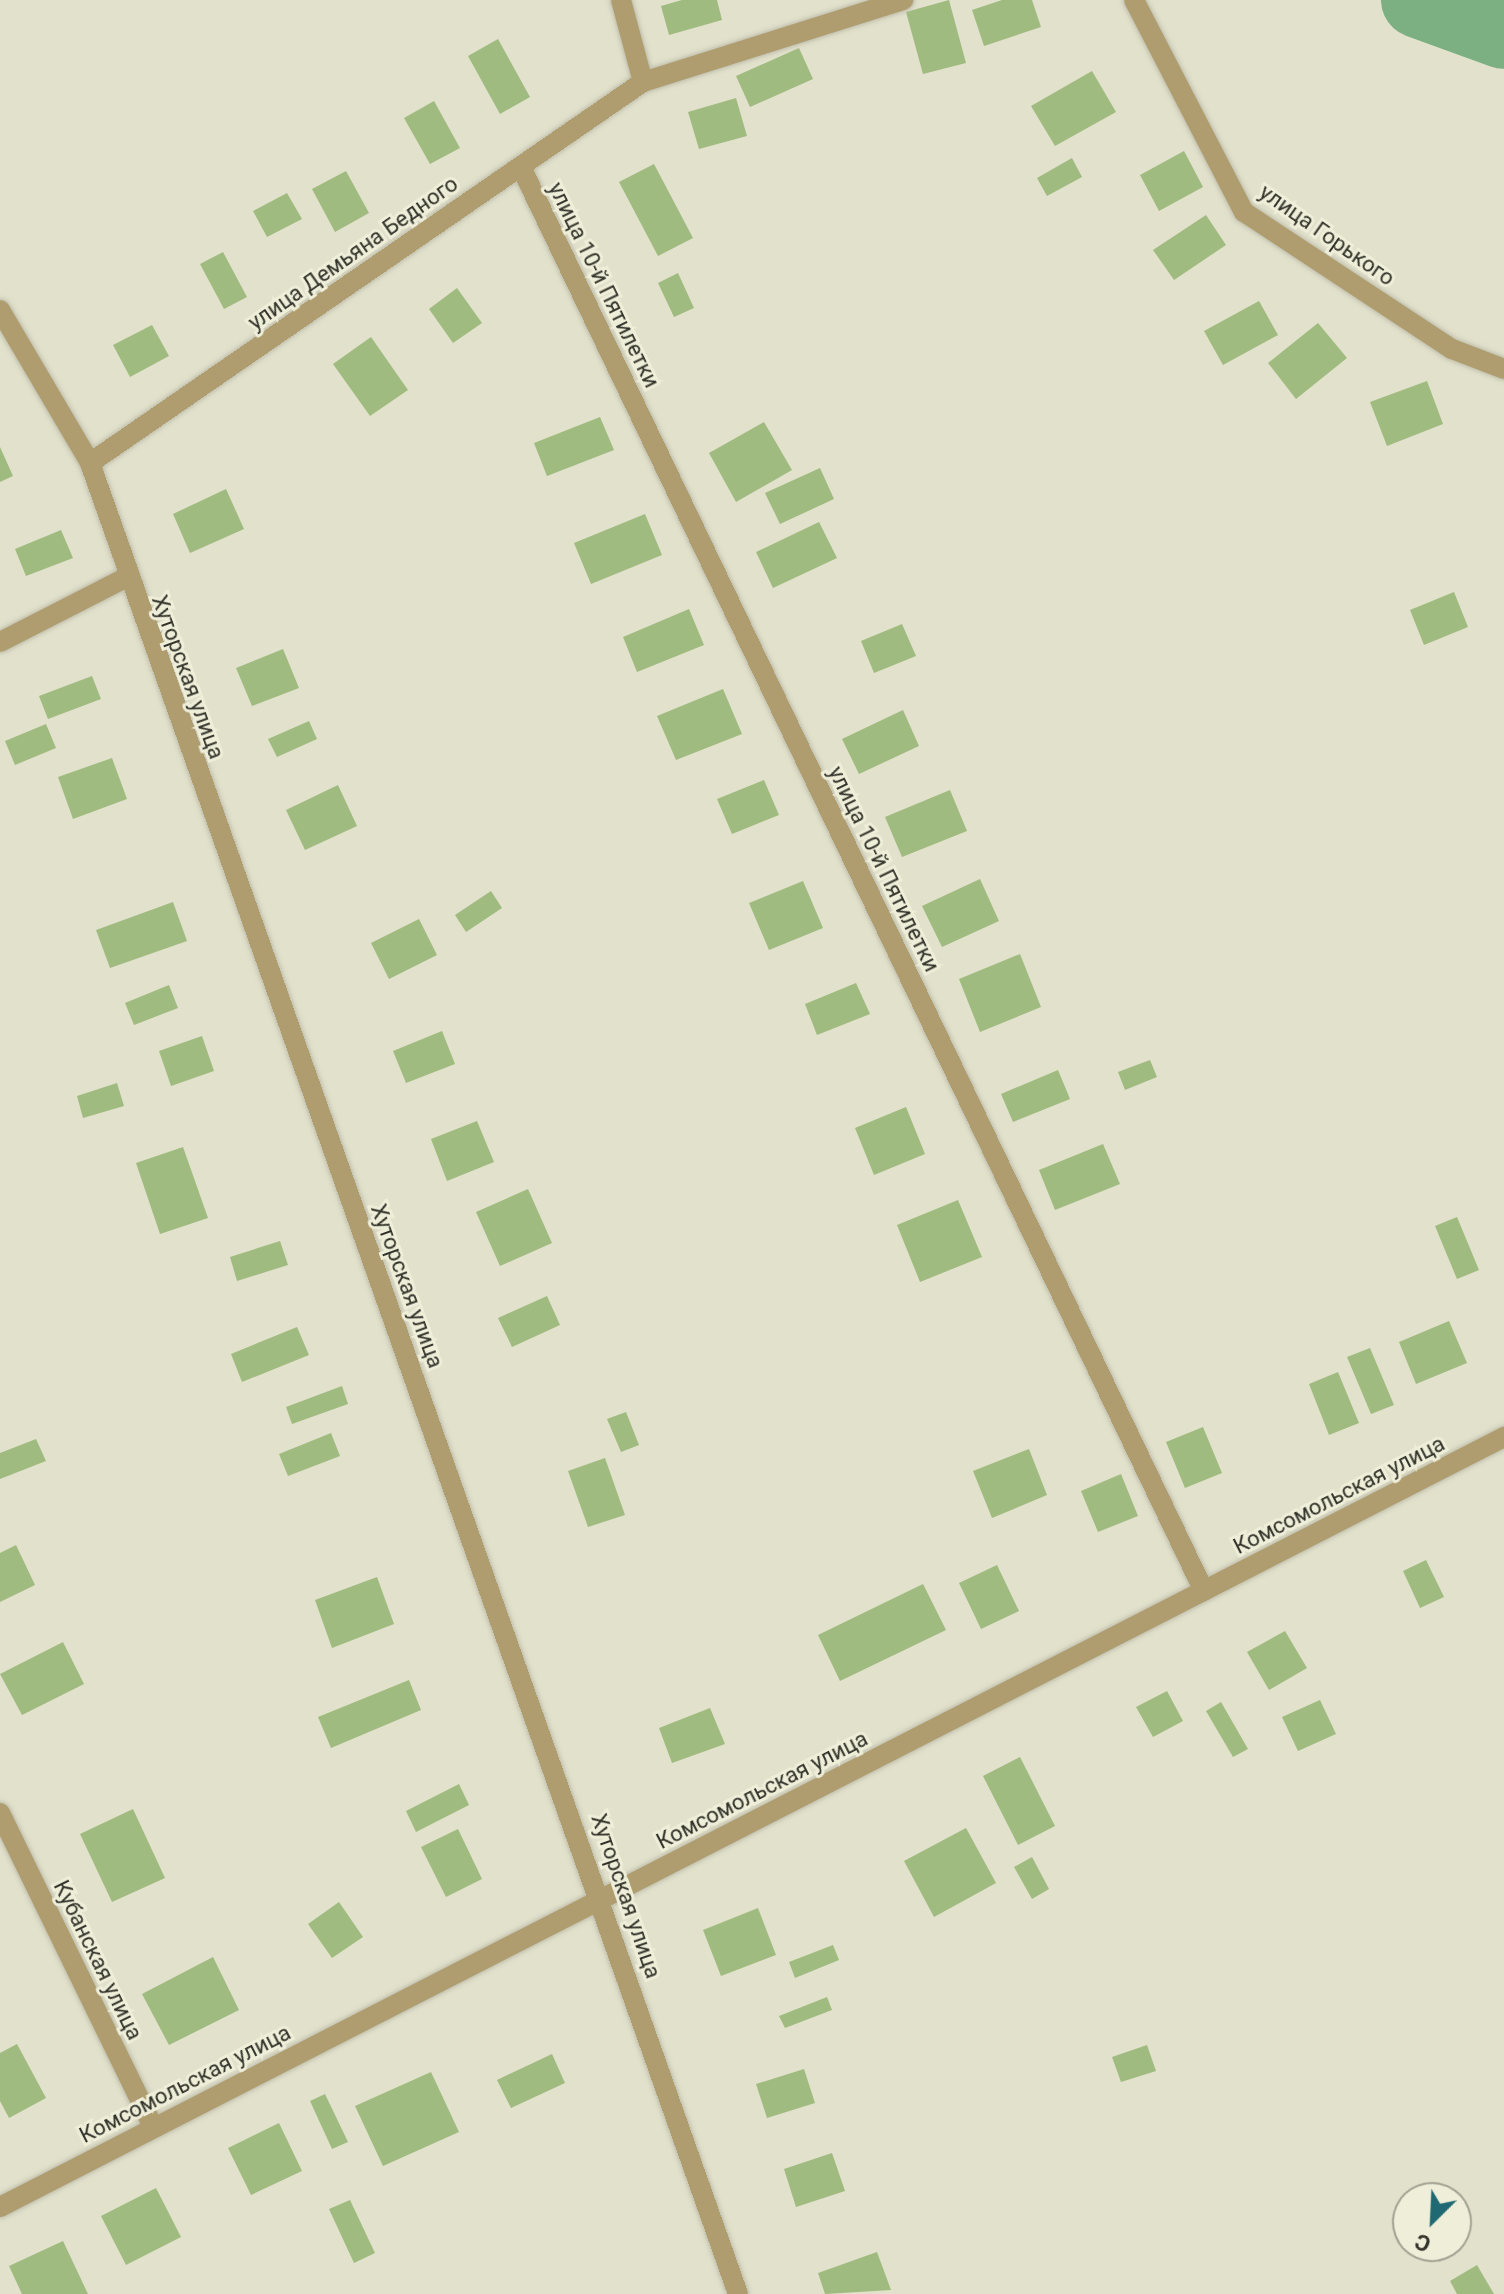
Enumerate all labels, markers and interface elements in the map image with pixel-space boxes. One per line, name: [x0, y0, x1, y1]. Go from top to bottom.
street label: улица Демьяна Бедного: [243, 170, 463, 336]
street label: улица 10-й Пятилетки: [543, 178, 665, 392]
street label: улица Горького: [1254, 179, 1400, 291]
street label: Хуторская улица: [146, 592, 230, 762]
street label: улица 10-й Пятилетки: [823, 762, 945, 976]
street label: Хуторская улица: [365, 1201, 449, 1371]
street label: Комсомольская улица: [1229, 1430, 1449, 1560]
street label: Комсомольская улица: [652, 1725, 872, 1855]
street label: Хуторская улица: [585, 1810, 667, 1982]
street label: Кубанская улица: [48, 1876, 148, 2044]
street label: Комсомольская улица: [75, 2019, 295, 2149]
north arrow: [1392, 2182, 1472, 2262]
text: С: [1411, 2228, 1435, 2257]

